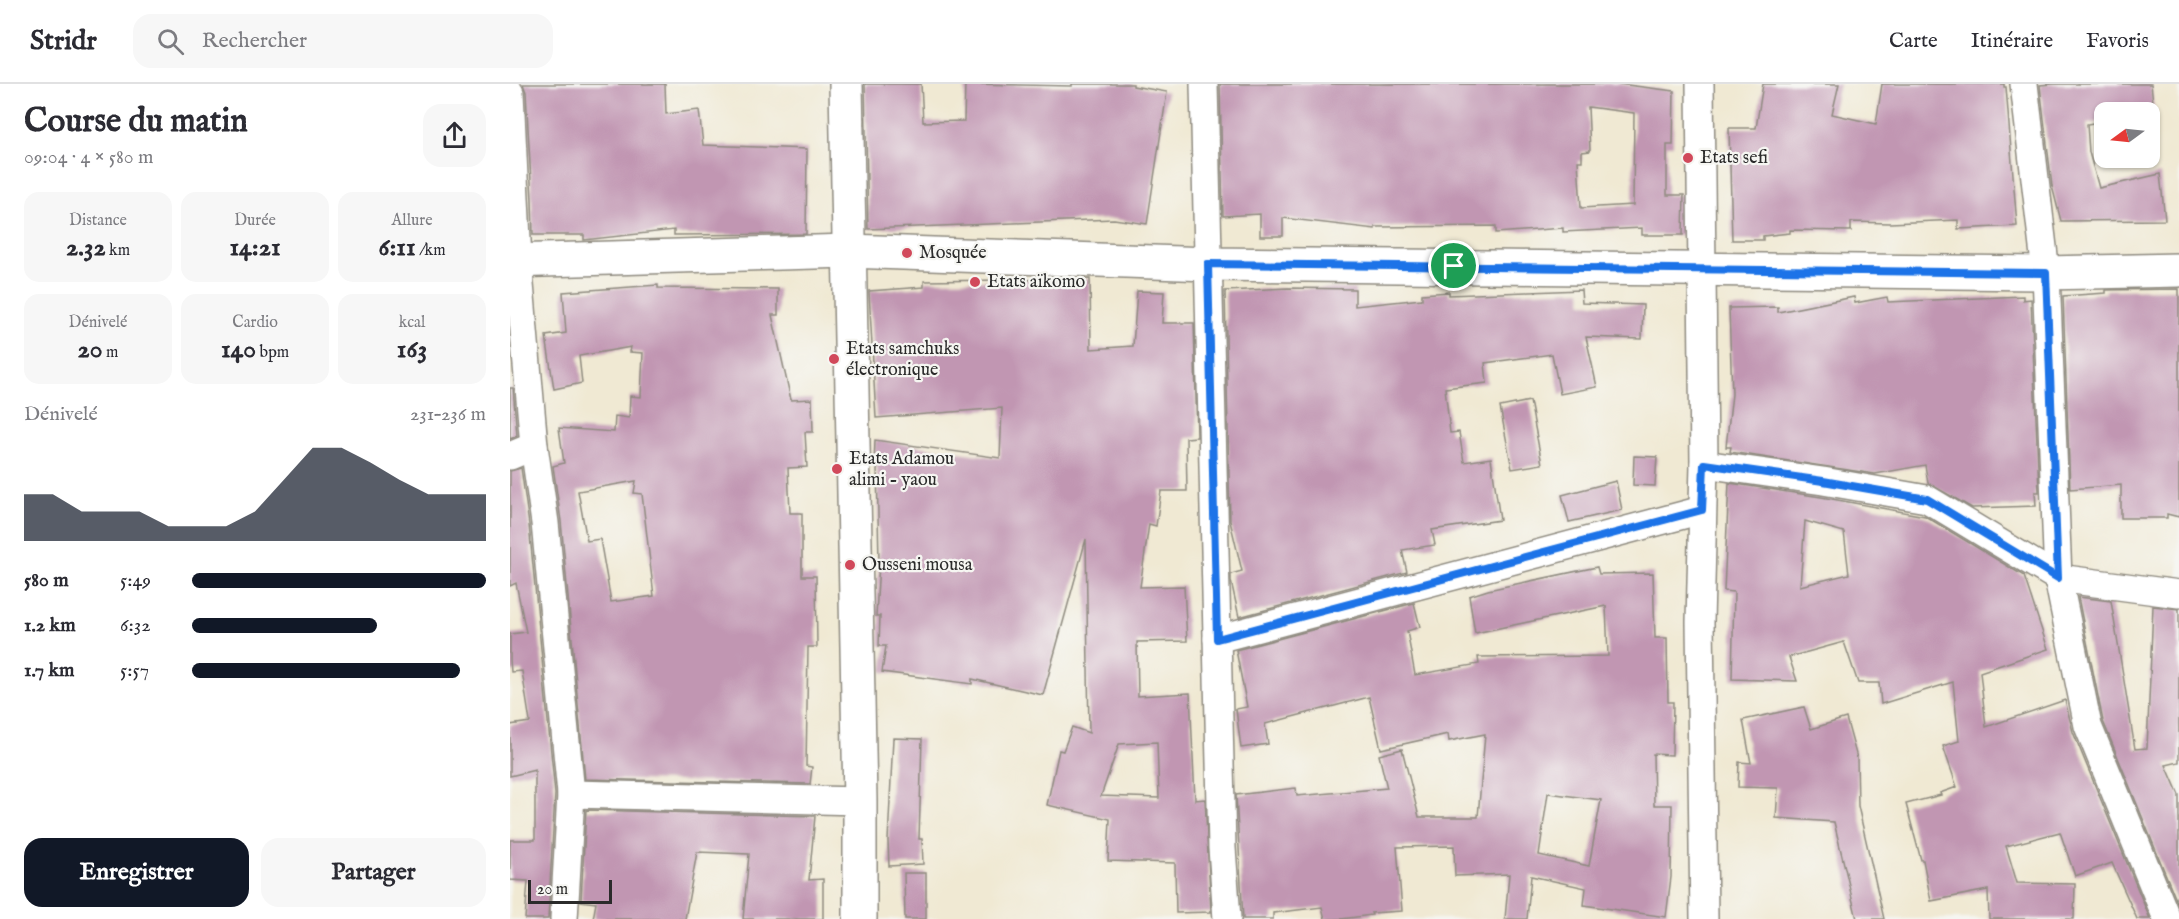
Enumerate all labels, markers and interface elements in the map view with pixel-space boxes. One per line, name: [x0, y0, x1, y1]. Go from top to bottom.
search box: [133, 14, 553, 68]
text: Stridr: [30, 24, 97, 59]
icon: search: [154, 25, 187, 58]
text: Rechercher: [202, 27, 307, 55]
text: Carte: [1889, 28, 1938, 55]
text: Itinéraire: [1971, 28, 2053, 55]
text: Favoris: [2086, 28, 2149, 55]
text: Course du matin: [24, 101, 248, 143]
north arrow: [2094, 102, 2160, 168]
map controls: [2094, 102, 2160, 168]
button: share: [423, 104, 486, 167]
text: 09:04 · 4 × 580 m: [24, 145, 153, 170]
place label: Etats sefi: [1700, 147, 1768, 170]
marker: Etats sefi: [1681, 151, 1695, 165]
text: Distance: [69, 211, 127, 231]
text: Durée: [234, 211, 276, 231]
text: Allure: [391, 211, 433, 231]
text: 2.32: [66, 231, 106, 264]
text: 14:21: [229, 231, 281, 264]
text: 6:11: [378, 231, 416, 264]
pin: [1428, 240, 1479, 291]
text: km: [106, 241, 130, 261]
text: /km: [416, 241, 446, 261]
place label: Mosquée: [919, 242, 987, 265]
marker: Mosquée: [900, 246, 914, 260]
icon: arrive: [1437, 249, 1470, 282]
place label: Etats aïkomo: [987, 271, 1085, 294]
marker: Etats aïkomo: [968, 275, 982, 289]
text: Dénivelé: [69, 313, 127, 333]
text: Cardio: [232, 313, 278, 333]
text: kcal: [399, 313, 425, 333]
text: 20: [78, 333, 103, 366]
text: 140: [221, 333, 256, 366]
text: 163: [397, 333, 427, 366]
place label: Etats samchuks électronique: [846, 338, 959, 382]
text: m: [103, 343, 118, 363]
text: bpm: [256, 343, 289, 363]
marker: Etats samchuks électronique: [827, 352, 841, 366]
text: Dénivelé: [24, 402, 98, 427]
text: 231–236 m: [410, 402, 486, 427]
place label: Etats Adamou alimi - yaou: [849, 448, 954, 492]
marker: Etats Adamou alimi - yaou: [830, 462, 844, 476]
place label: Ousseni mousa: [862, 554, 973, 577]
marker: Ousseni mousa: [843, 558, 857, 572]
text: 580 m: [24, 568, 69, 593]
text: 5:49: [120, 568, 151, 593]
text: 1.2 km: [24, 613, 76, 638]
text: 6:32: [120, 613, 151, 638]
text: 1.7 km: [24, 658, 75, 683]
text: 5:57: [120, 658, 149, 683]
button: Enregistrer: [24, 838, 249, 907]
button: Partager: [261, 838, 486, 907]
scale bar: [528, 877, 612, 904]
text: 20 m: [537, 880, 568, 900]

